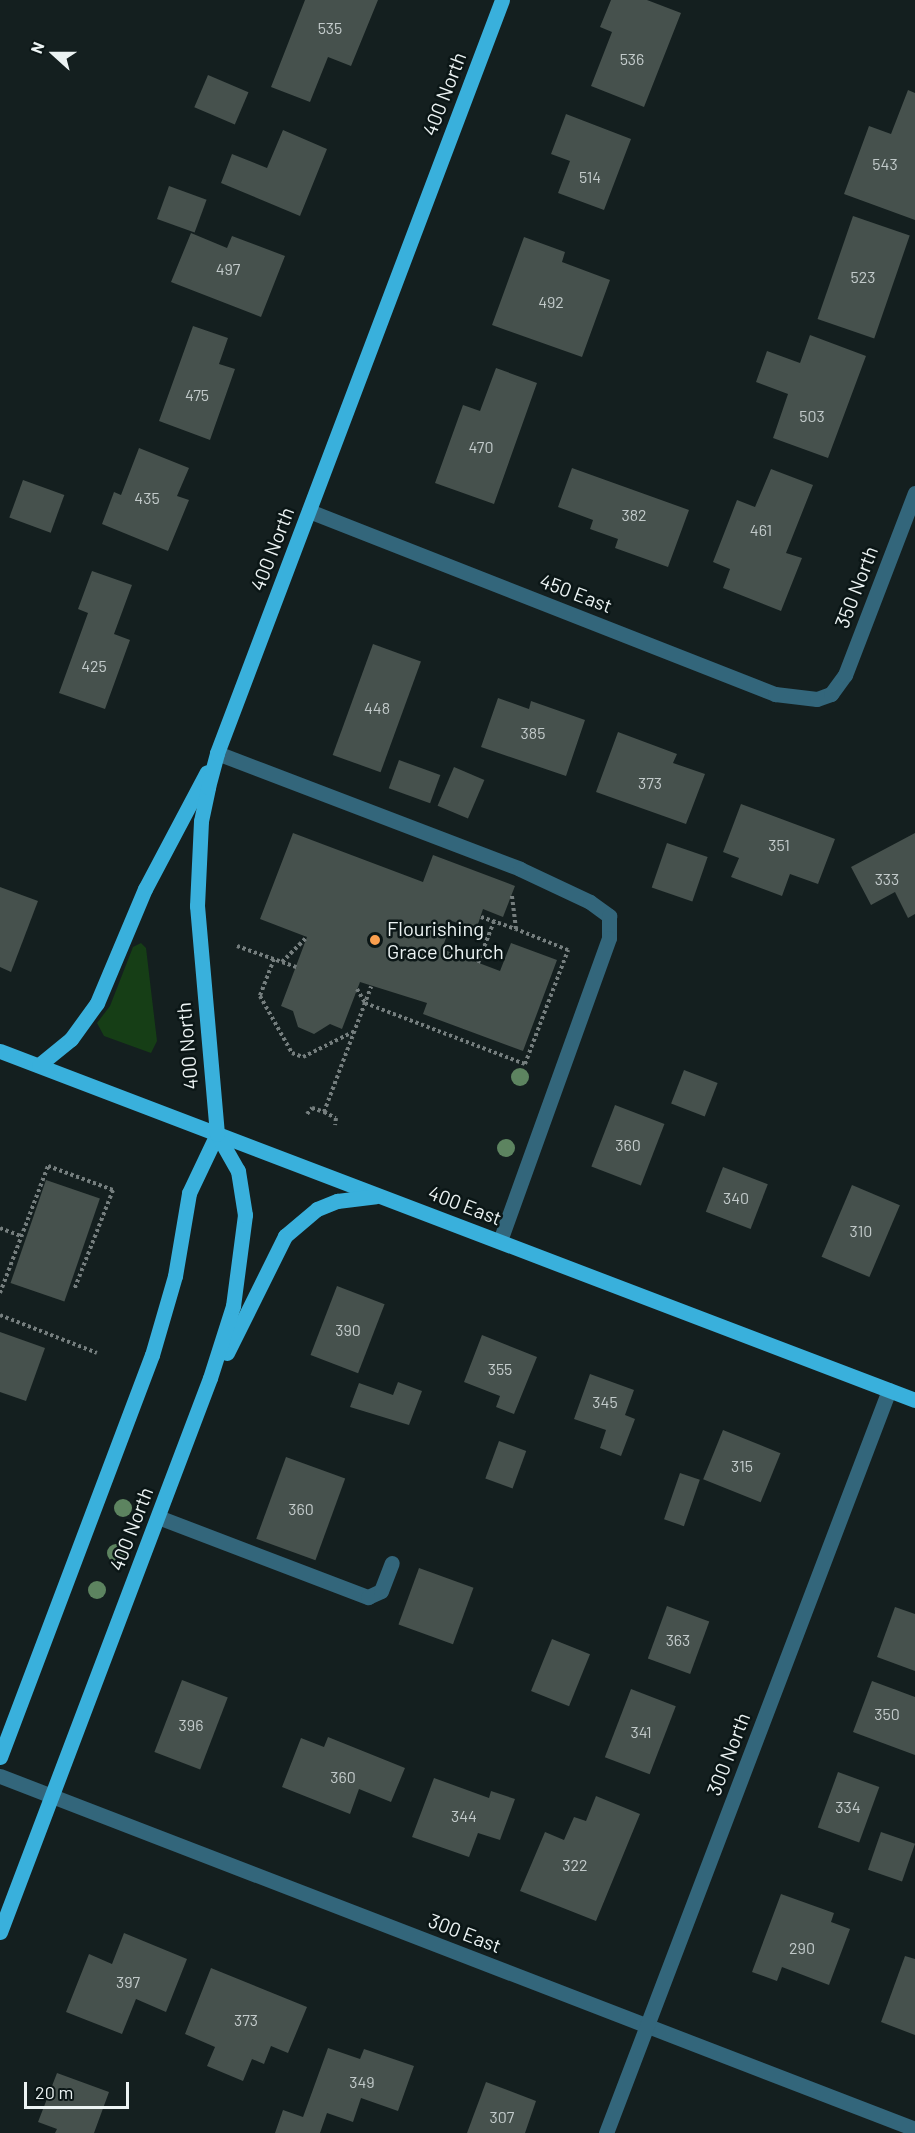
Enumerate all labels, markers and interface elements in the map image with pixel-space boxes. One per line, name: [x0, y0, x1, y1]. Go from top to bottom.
house number: 535: [318, 18, 342, 38]
north arrow: [24, 24, 84, 84]
text: N: [26, 39, 48, 56]
street label: 400 North: [417, 49, 471, 139]
house number: 536: [620, 49, 644, 69]
house number: 543: [872, 154, 898, 174]
house number: 514: [579, 167, 601, 187]
house number: 497: [216, 259, 240, 279]
house number: 523: [851, 267, 875, 287]
house number: 492: [538, 292, 564, 312]
house number: 475: [185, 385, 209, 405]
house number: 503: [799, 406, 825, 426]
house number: 470: [469, 437, 493, 457]
house number: 435: [134, 488, 160, 508]
street label: 400 North: [245, 504, 299, 594]
house number: 382: [621, 505, 647, 525]
house number: 461: [750, 520, 772, 540]
street label: 350 North: [829, 543, 883, 631]
street label: 450 East: [536, 568, 616, 618]
house number: 425: [81, 656, 107, 676]
house number: 448: [364, 698, 390, 718]
house number: 385: [521, 723, 545, 743]
house number: 373: [638, 773, 662, 793]
house number: 351: [768, 835, 790, 855]
house number: 333: [875, 869, 899, 889]
place label: Flourishing Grace Church: [387, 916, 504, 963]
marker: Flourishing Grace Church: [368, 933, 382, 947]
street label: 400 North: [171, 1001, 203, 1091]
house number: 360: [615, 1135, 641, 1155]
street label: 400 East: [425, 1180, 505, 1230]
house number: 340: [723, 1188, 749, 1208]
house number: 310: [850, 1221, 872, 1241]
house number: 390: [335, 1320, 361, 1340]
house number: 355: [488, 1359, 512, 1379]
house number: 345: [592, 1392, 618, 1412]
house number: 315: [731, 1456, 753, 1476]
street label: 400 North: [104, 1484, 158, 1574]
house number: 360: [288, 1499, 314, 1519]
house number: 363: [666, 1630, 690, 1650]
house number: 350: [874, 1704, 900, 1724]
street label: 300 North: [701, 1709, 755, 1799]
house number: 396: [179, 1715, 203, 1735]
house number: 341: [630, 1722, 652, 1742]
house number: 360: [330, 1767, 356, 1787]
house number: 334: [835, 1797, 861, 1817]
house number: 344: [451, 1806, 477, 1826]
house number: 322: [562, 1855, 588, 1875]
street label: 300 East: [425, 1908, 505, 1958]
house number: 290: [789, 1938, 815, 1958]
house number: 397: [116, 1972, 140, 1992]
house number: 373: [234, 2010, 258, 2030]
scale bar: [27, 2070, 132, 2108]
house number: 349: [349, 2072, 375, 2092]
text: 20 m: [35, 2081, 73, 2103]
house number: 307: [490, 2107, 514, 2127]

